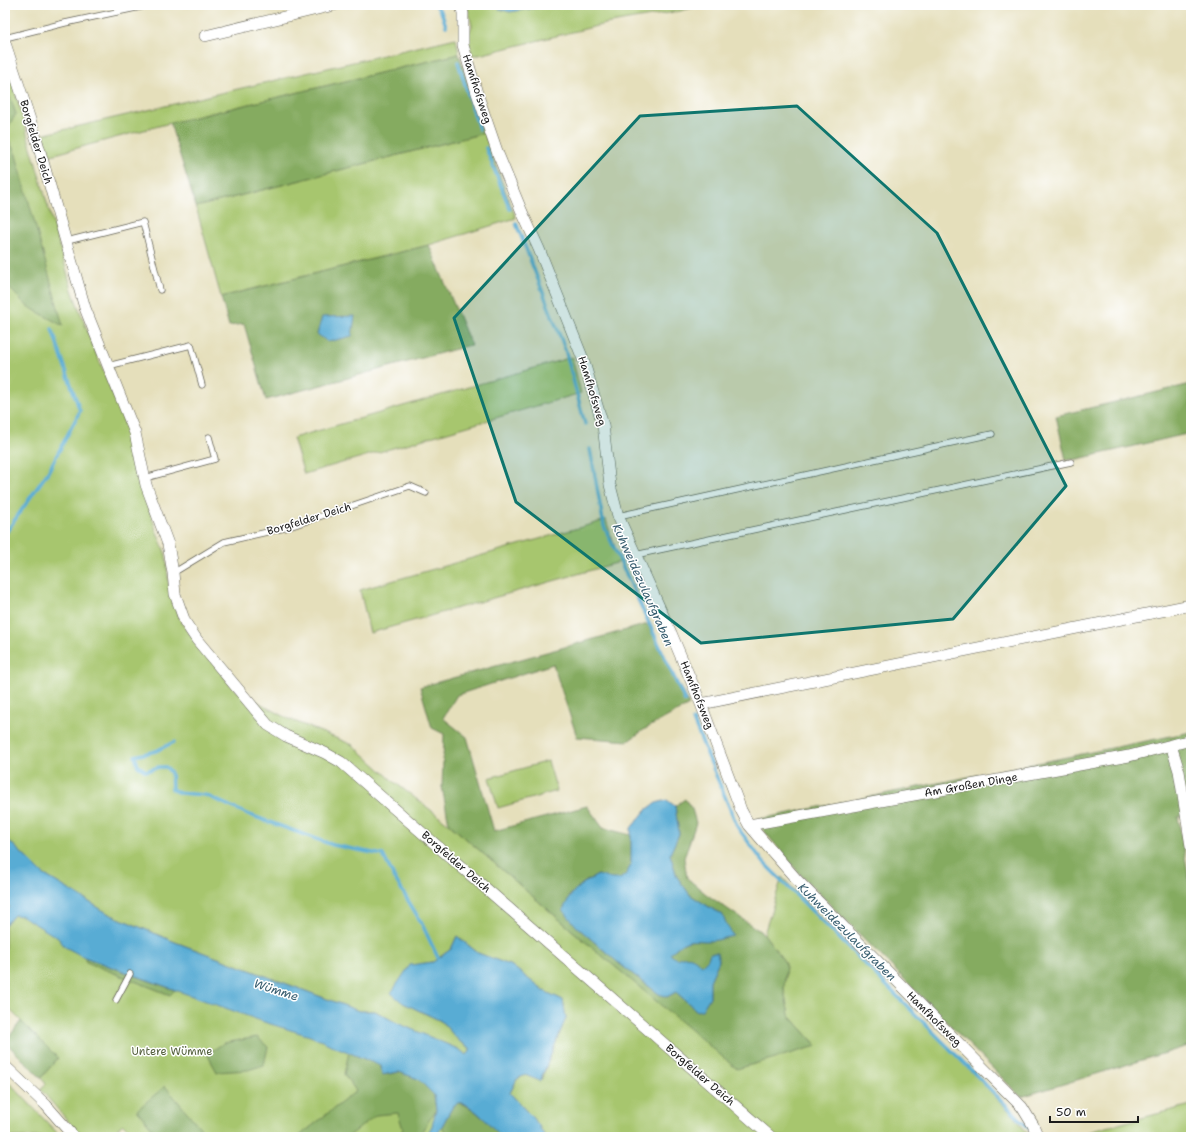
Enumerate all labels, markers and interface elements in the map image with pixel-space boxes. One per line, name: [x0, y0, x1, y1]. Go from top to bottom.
street label: Hamfhofsweg: [459, 52, 495, 126]
street label: Borgfelder Deich: [16, 98, 56, 186]
street label: Hamfhofsweg: [574, 354, 610, 428]
street label: Borgfelder Deich: [265, 499, 353, 539]
water label: Kuhweidezulaufgraben: [609, 521, 677, 649]
street label: Hamfhofsweg: [676, 659, 718, 732]
street label: Am Großen Dinge: [923, 769, 1019, 801]
street label: Borgfelder Deich: [418, 828, 494, 896]
water label: Kuhweidezulaufgraben: [794, 879, 900, 985]
water label: Wümme: [252, 975, 301, 1005]
street label: Hamfhofsweg: [903, 988, 965, 1050]
street label: Borgfelder Deich: [662, 1041, 738, 1109]
park label: Untere Wümme: [132, 1044, 212, 1059]
scale bar: [1050, 1098, 1138, 1124]
text: 50 m: [1056, 1104, 1086, 1120]

